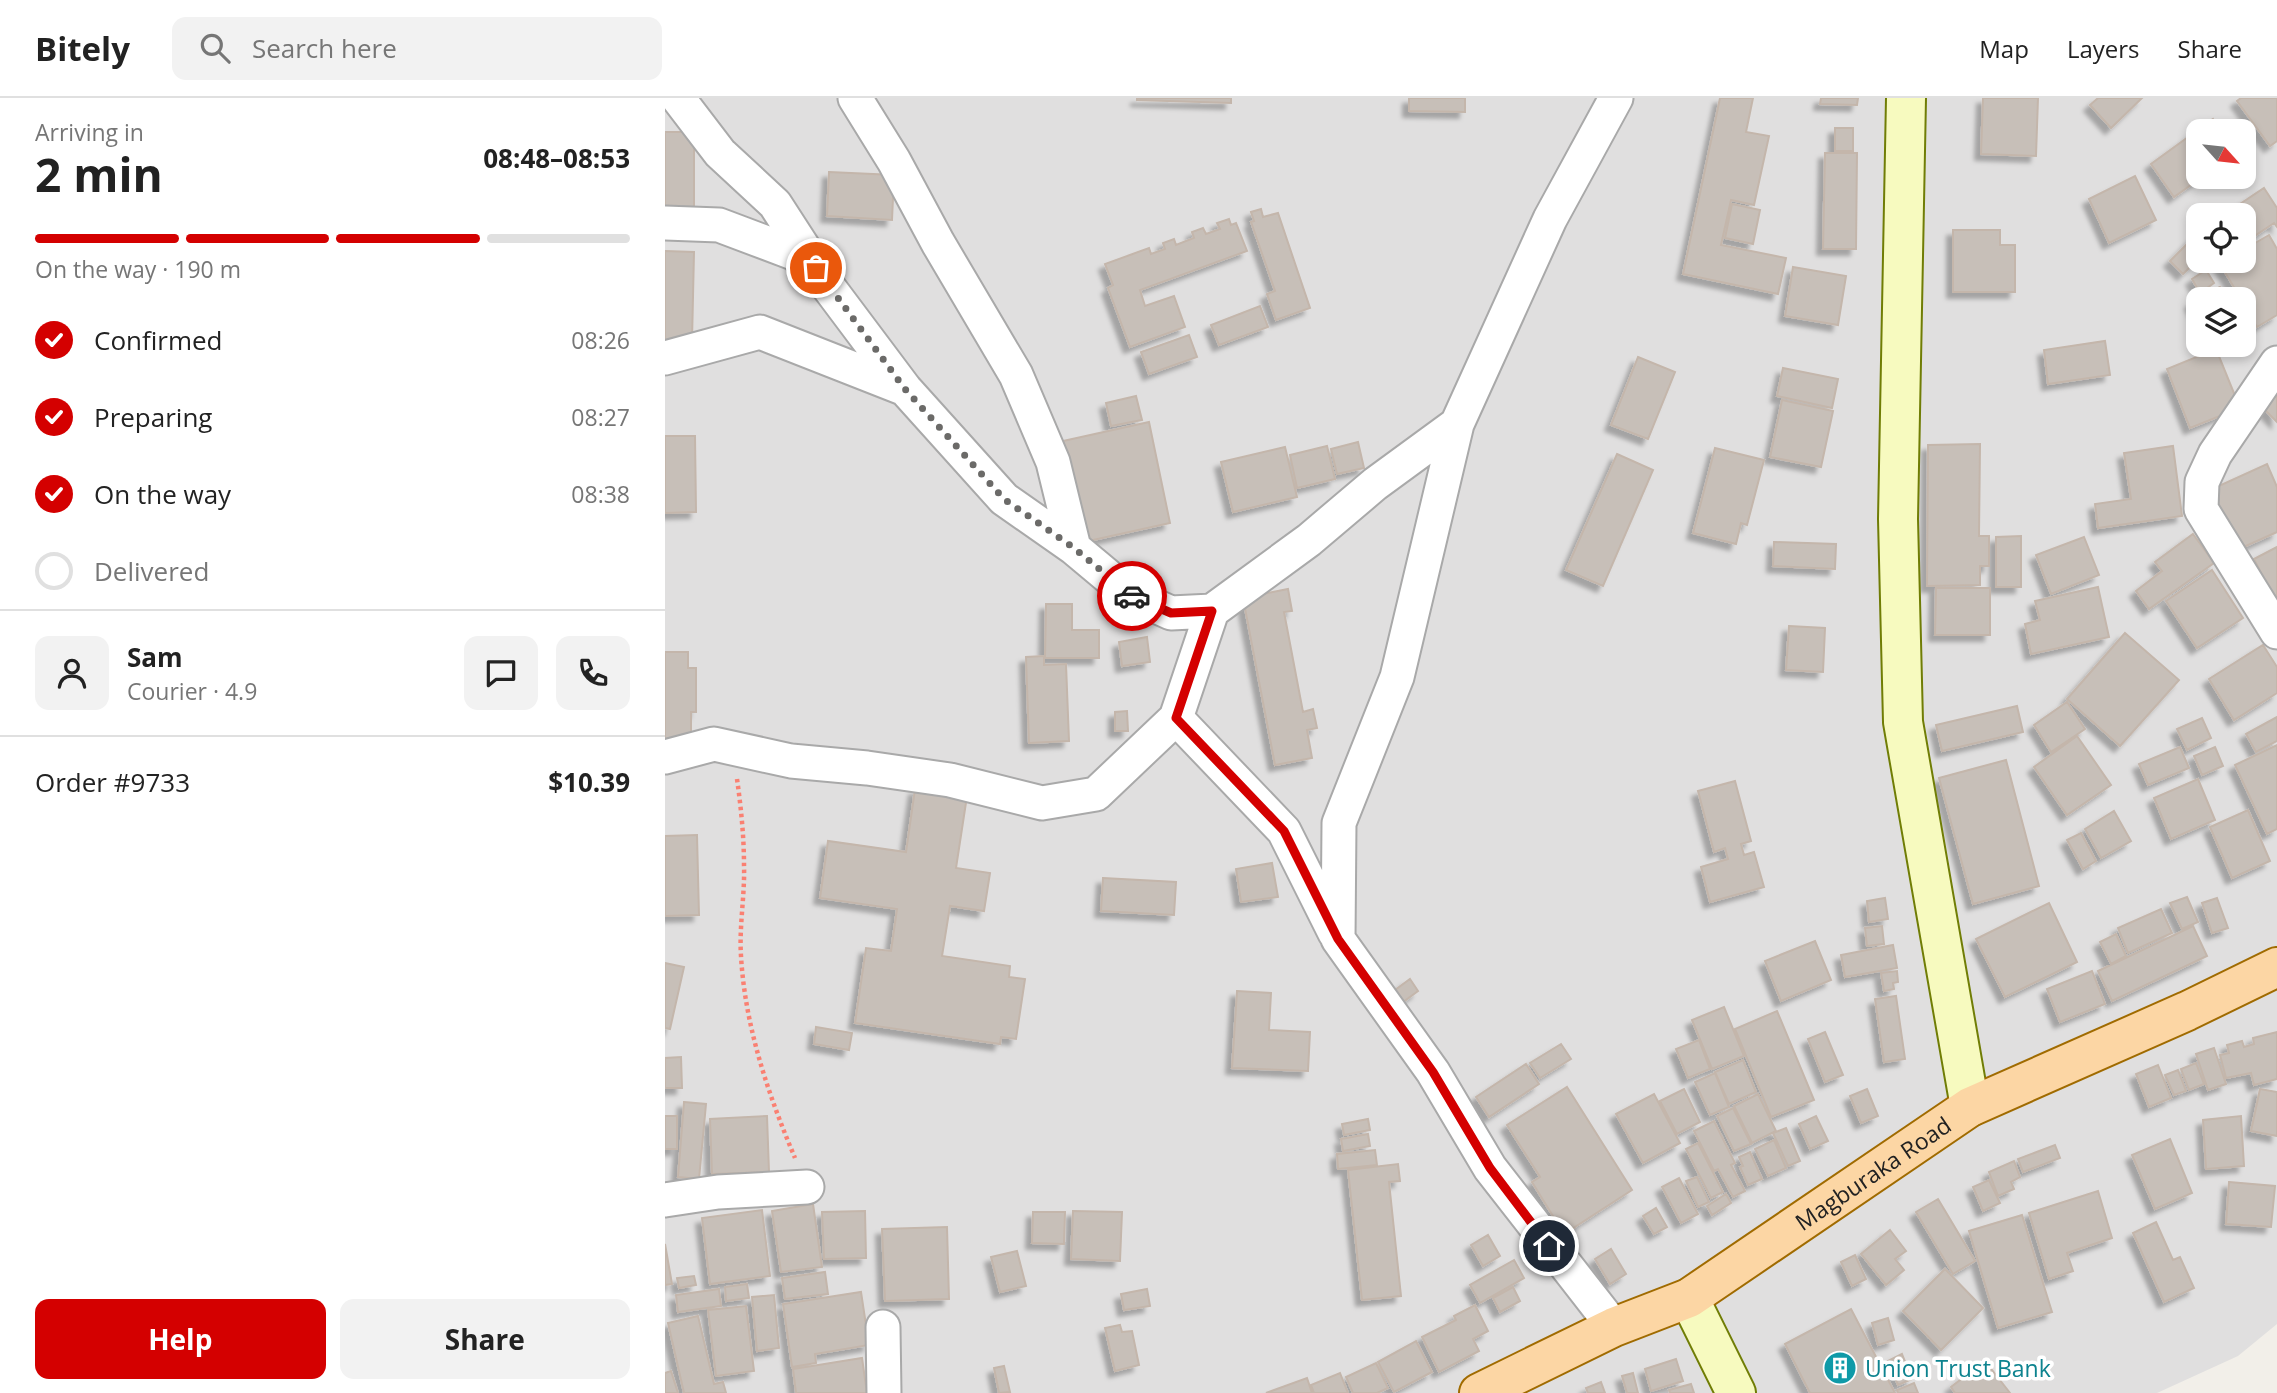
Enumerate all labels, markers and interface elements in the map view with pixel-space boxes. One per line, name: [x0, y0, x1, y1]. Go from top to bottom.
search box: [172, 17, 662, 80]
text: Bitely: [35, 26, 130, 71]
icon: search: [196, 29, 234, 67]
text: Search here: [252, 30, 397, 66]
text: Map: [1979, 32, 2029, 65]
text: Layers: [2067, 32, 2140, 65]
text: Share: [2178, 32, 2242, 65]
text: Arriving in: [35, 116, 144, 148]
north arrow: [2186, 119, 2256, 189]
map controls: [2186, 119, 2256, 357]
text: 08:48–08:53: [483, 140, 630, 176]
text: 2 min: [35, 143, 163, 205]
button: locate: [2186, 203, 2256, 273]
pin: [786, 238, 846, 298]
icon: bag: [797, 249, 835, 287]
text: On the way · 190 m: [35, 253, 241, 285]
button: layers: [2186, 287, 2256, 357]
icon: check: [35, 321, 73, 359]
text: Confirmed: [94, 322, 222, 358]
text: 08:26: [571, 324, 630, 356]
icon: check: [35, 398, 73, 436]
text: Preparing: [94, 399, 212, 435]
text: 08:27: [571, 401, 630, 433]
icon: check: [35, 475, 73, 513]
text: On the way: [94, 476, 231, 512]
text: 08:38: [571, 478, 630, 510]
text: Delivered: [94, 553, 209, 589]
courier: [1097, 561, 1167, 631]
icon: car: [1113, 577, 1151, 615]
button: person: [35, 636, 109, 710]
button: chat: [464, 636, 538, 710]
button: phone: [556, 636, 630, 710]
text: Sam: [127, 639, 183, 675]
text: Courier · 4.9: [127, 675, 257, 707]
text: Order #9733: [35, 764, 190, 800]
text: $10.39: [548, 764, 630, 800]
street label: Magburaka Road: [1789, 1109, 1957, 1237]
pin: [1519, 1216, 1579, 1276]
icon: home: [1530, 1227, 1568, 1265]
button: Help: [35, 1299, 326, 1379]
button: Share: [340, 1299, 630, 1379]
building icon: Union Trust Bank: [1821, 1349, 1859, 1387]
place label: Union Trust Bank: [1865, 1352, 2051, 1384]

